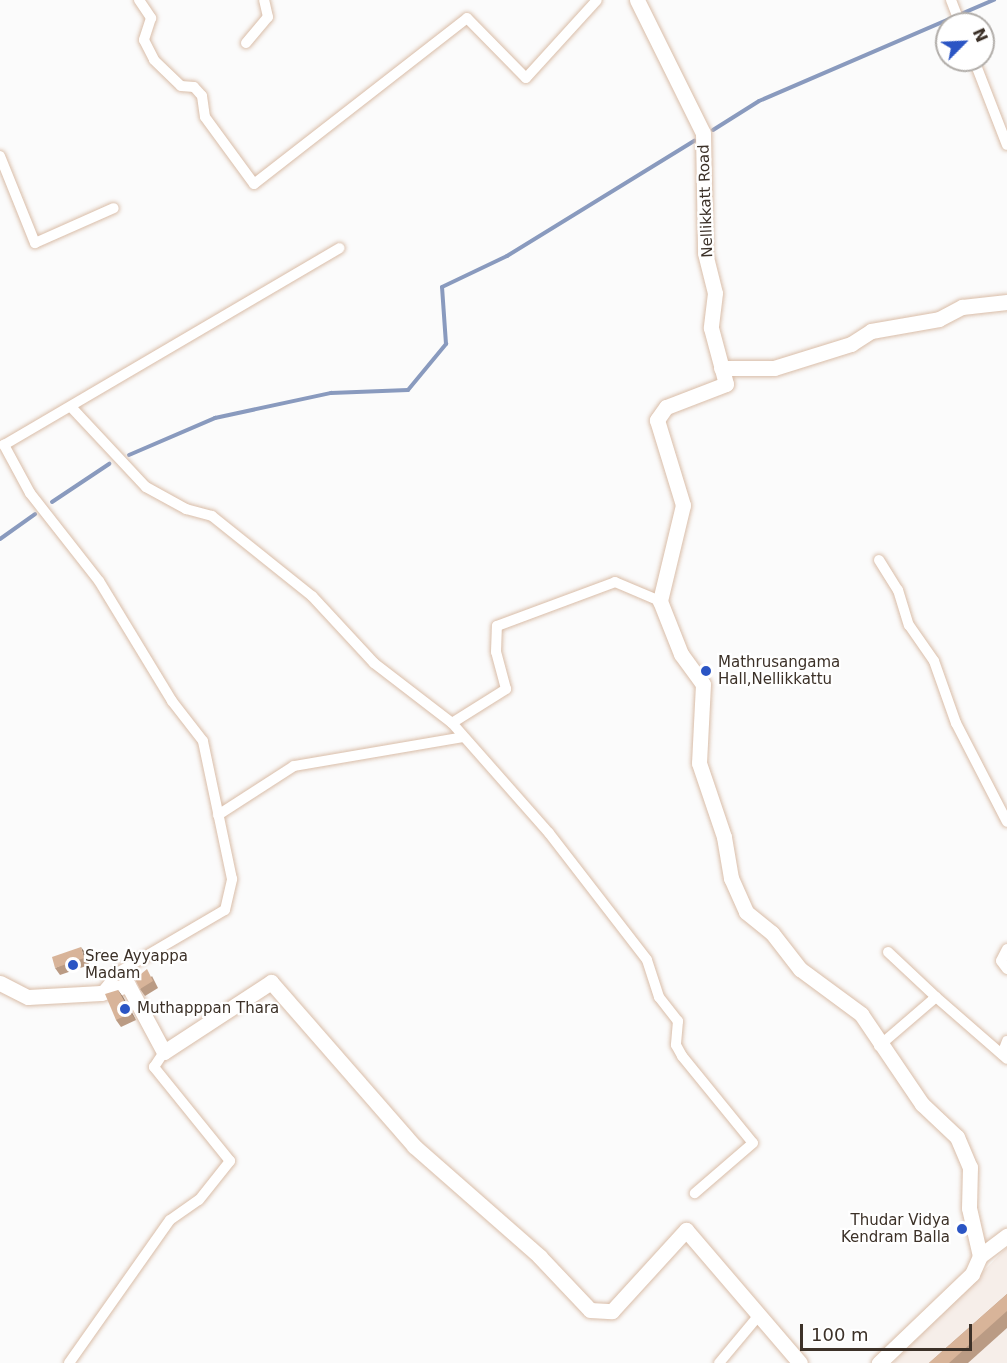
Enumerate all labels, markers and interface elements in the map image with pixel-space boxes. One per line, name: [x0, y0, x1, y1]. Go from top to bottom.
north arrow: [935, 12, 995, 72]
text: N: [969, 25, 991, 45]
street label: Nellikkatt Road: [695, 144, 717, 258]
place label: Mathrusangama Hall,Nellikkattu: [718, 653, 840, 688]
marker: Mathrusangama Hall,Nellikkattu: [699, 664, 713, 678]
place label: Sree Ayyappa Madam: [85, 947, 188, 982]
marker: Sree Ayyappa Madam: [66, 958, 80, 972]
place label: Muthapppan Thara: [137, 1000, 279, 1018]
marker: Muthapppan Thara: [118, 1002, 132, 1016]
place label: Thudar Vidya Kendram Balla: [841, 1211, 950, 1246]
marker: Thudar Vidya Kendram Balla: [955, 1222, 969, 1236]
scale bar: [803, 1312, 976, 1350]
text: 100 m: [811, 1324, 869, 1345]

